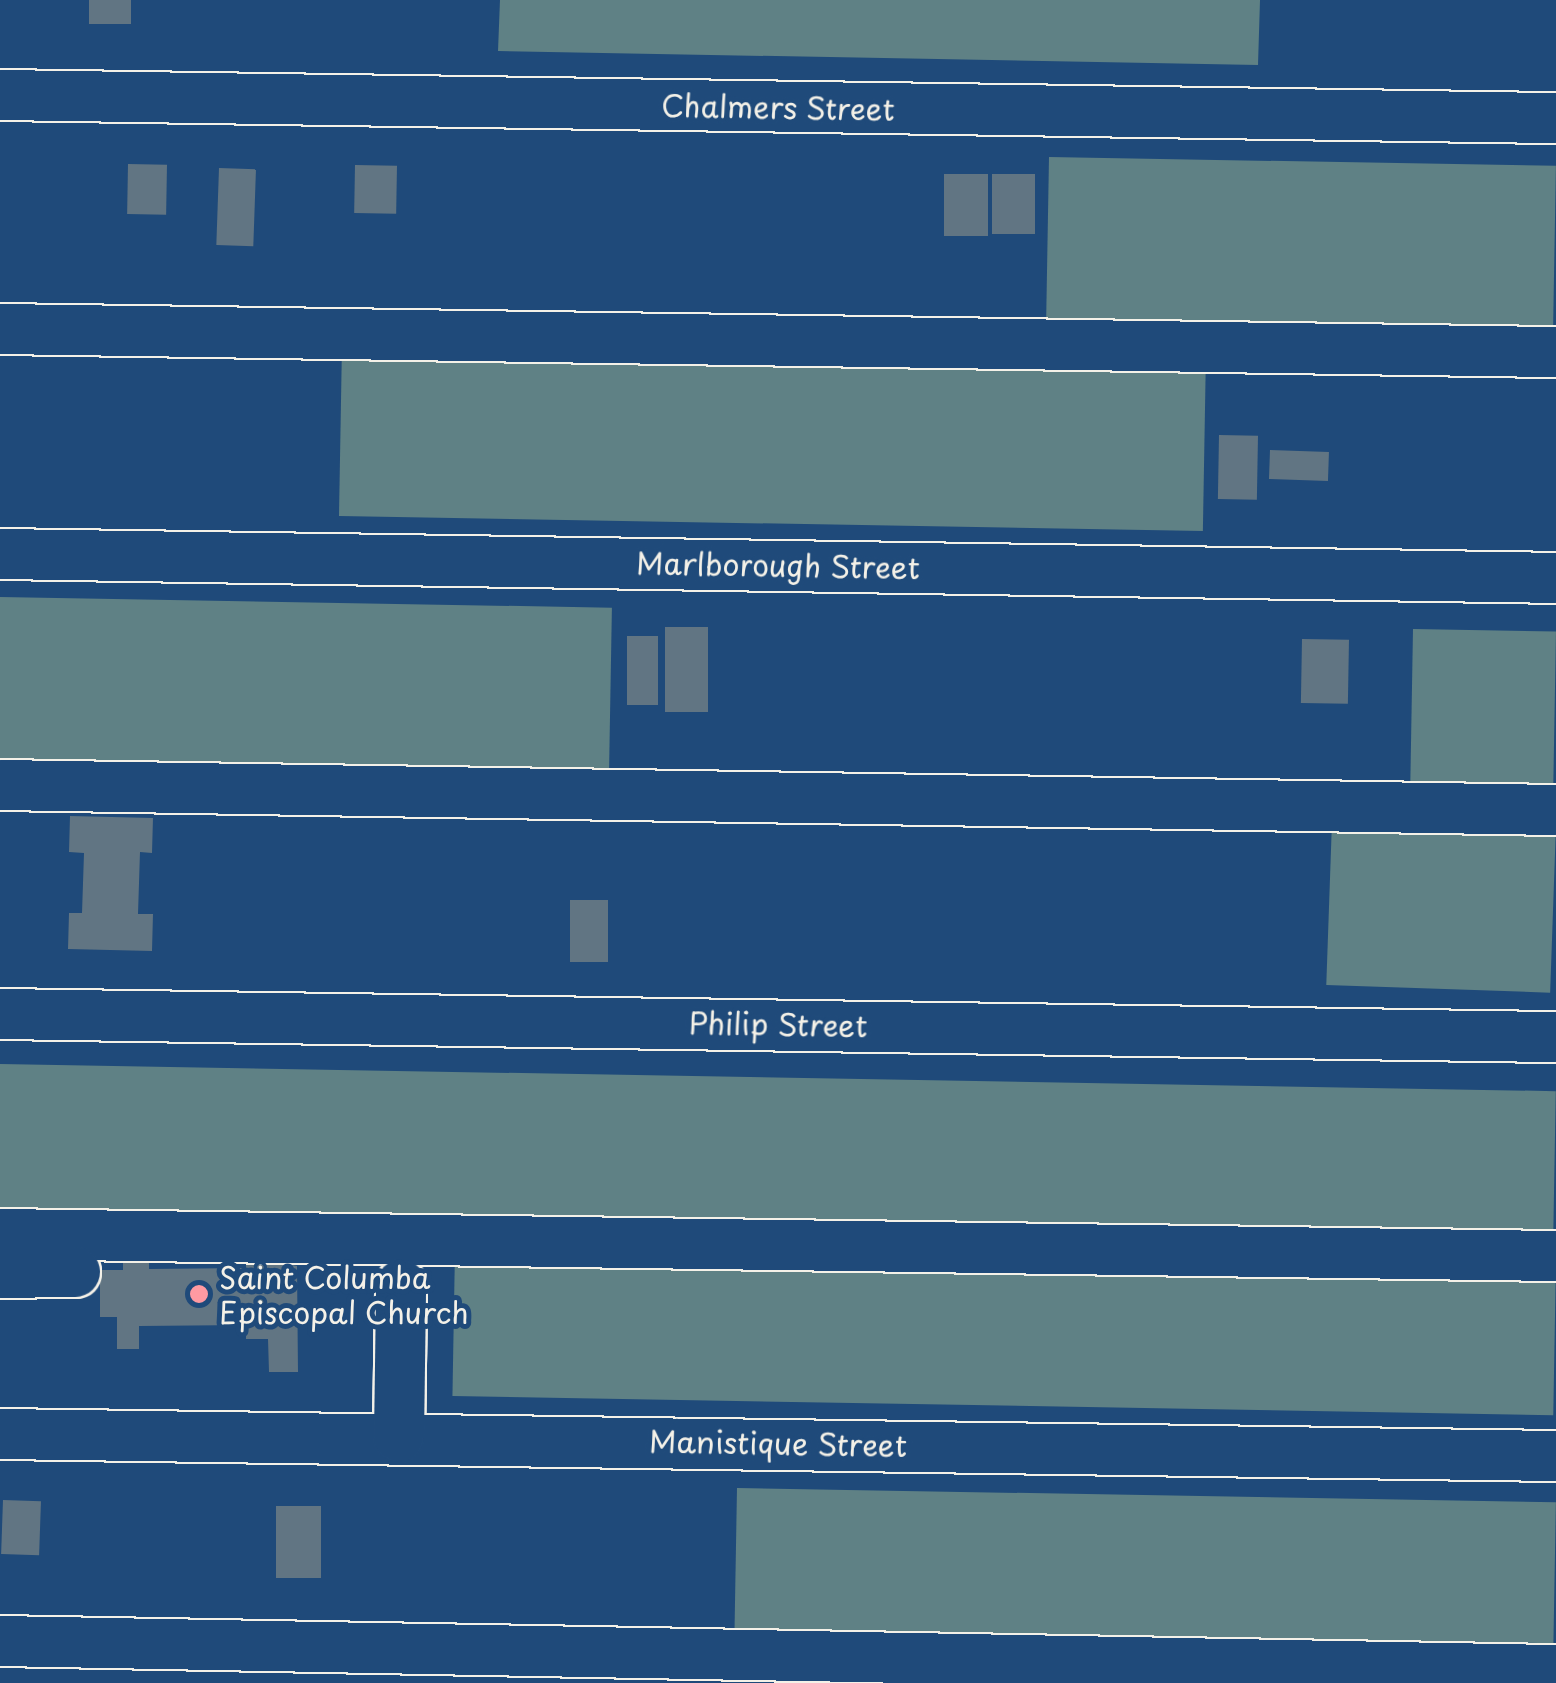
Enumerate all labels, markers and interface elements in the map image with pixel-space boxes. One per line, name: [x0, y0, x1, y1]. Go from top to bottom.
street label: Chalmers Street: [660, 87, 896, 127]
street label: Marlborough Street: [635, 545, 921, 585]
street label: Philip Street: [688, 1004, 868, 1044]
place label: Saint Columba Episcopal Church: [219, 1259, 468, 1330]
marker: Saint Columba Episcopal Church: [188, 1283, 210, 1305]
street label: Manistique Street: [649, 1423, 907, 1463]

